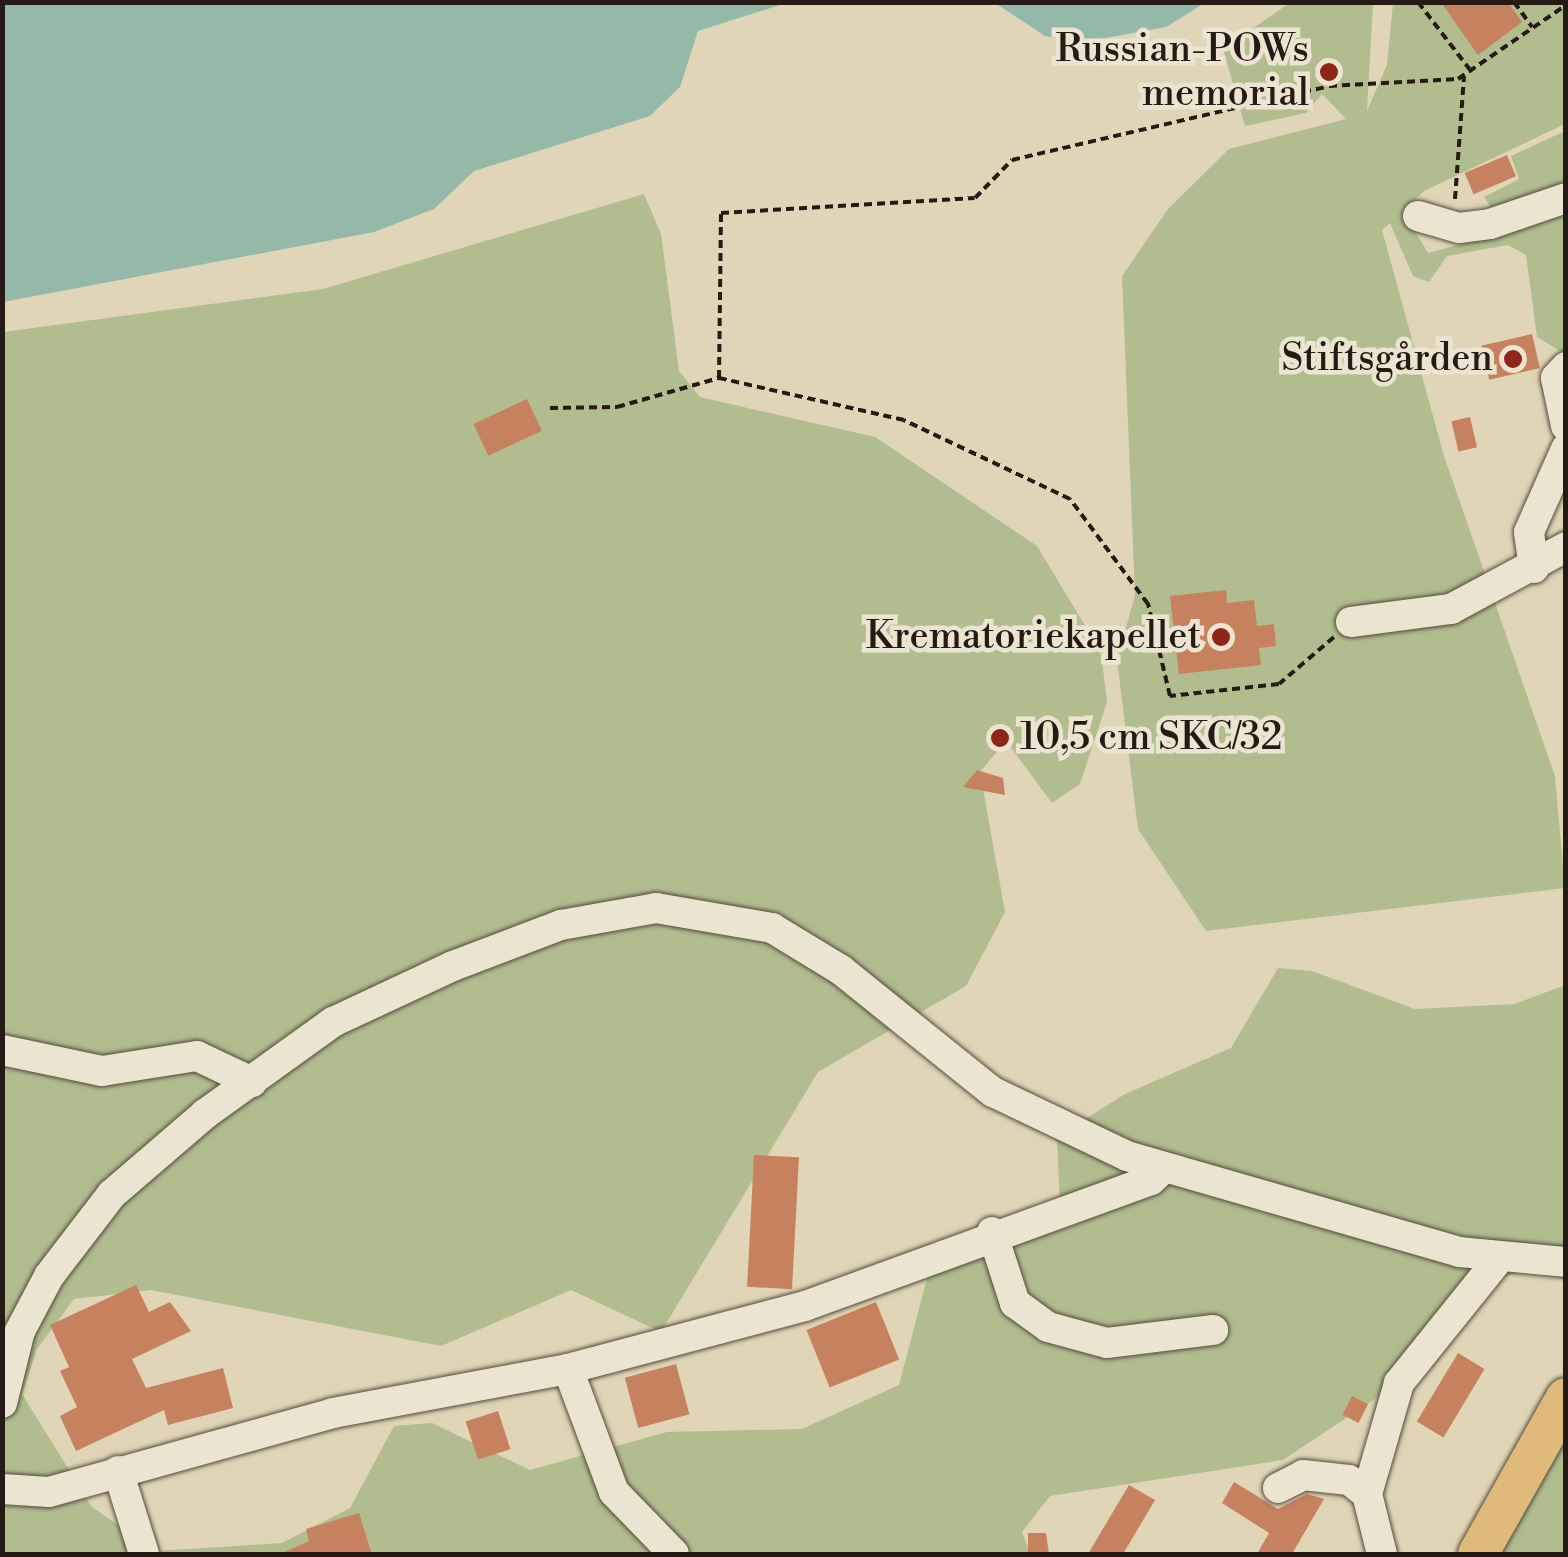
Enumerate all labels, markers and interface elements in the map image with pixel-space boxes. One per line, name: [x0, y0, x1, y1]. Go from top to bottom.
place label: Russian-POWs memorial: [1056, 27, 1309, 116]
marker: Russian-POWs memorial: [1318, 61, 1340, 83]
place label: Stiftsgården: [1282, 336, 1493, 382]
marker: Stiftsgården: [1502, 348, 1524, 370]
place label: Krematoriekapellet: [866, 614, 1201, 660]
marker: Krematoriekapellet: [1210, 626, 1232, 648]
place label: 10,5 cm SKC/32: [1020, 715, 1282, 761]
marker: 10,5 cm SKC/32: [989, 727, 1011, 749]

